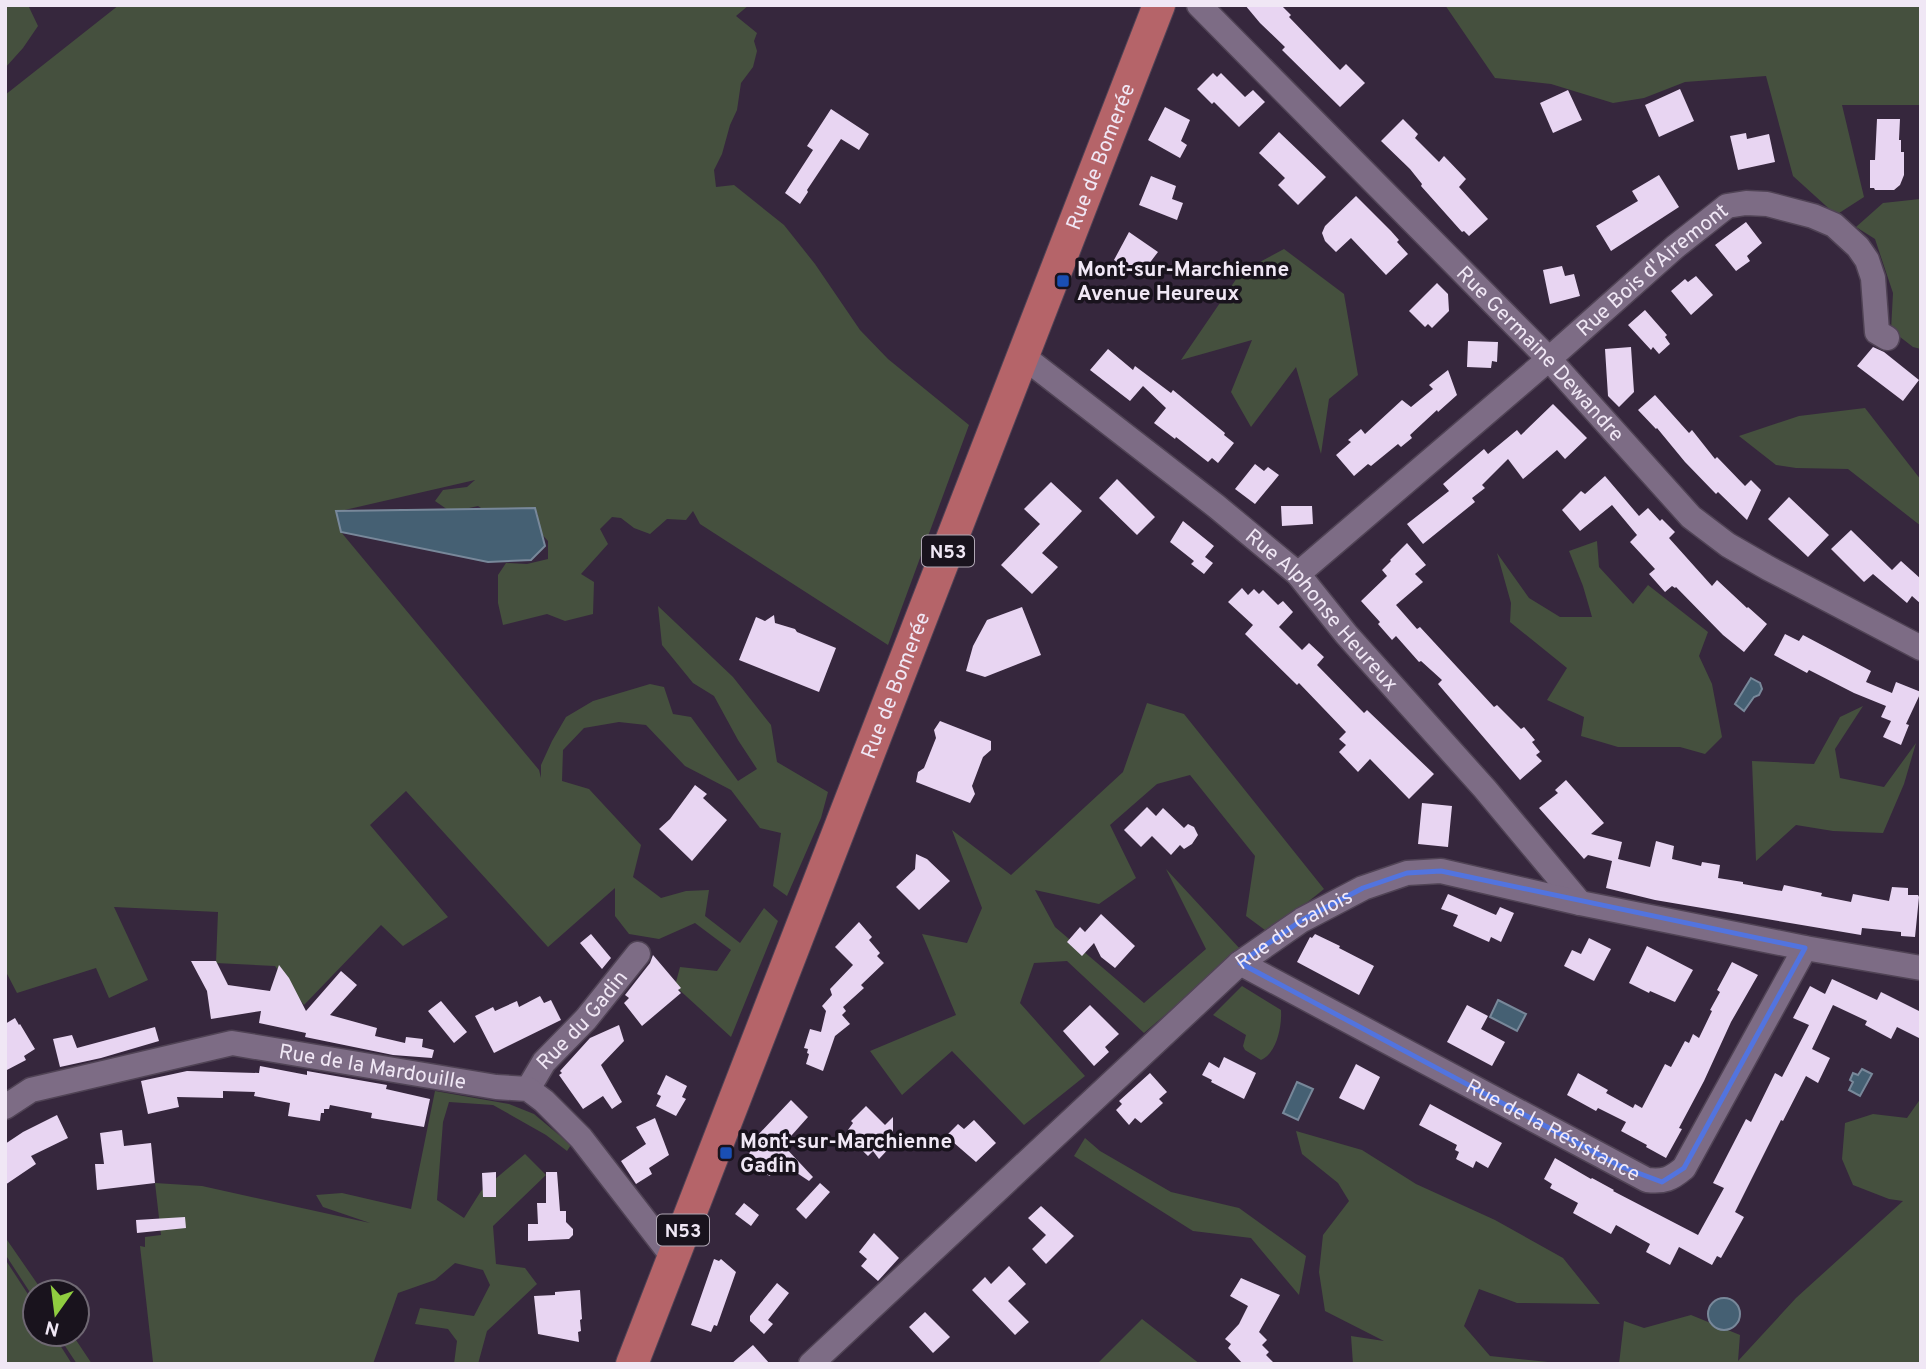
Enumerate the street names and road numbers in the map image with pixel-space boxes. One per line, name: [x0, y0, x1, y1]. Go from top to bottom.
street label: Rue de Bomerée: [1061, 80, 1142, 234]
street label: Rue Bois d'Airemont: [1571, 198, 1734, 343]
street label: Rue Germaine Dewandre: [1450, 261, 1629, 448]
street label: Rue Alphonse Heureux: [1239, 524, 1403, 698]
road number: N53: [922, 536, 974, 566]
street label: Rue de Bomerée: [856, 609, 937, 763]
street label: Rue du Gallois: [1231, 884, 1358, 977]
street label: Rue du Gadin: [531, 965, 635, 1077]
street label: Rue de la Mardouille: [277, 1039, 468, 1097]
street label: Rue de la Résistance: [1461, 1074, 1644, 1189]
road number: N53: [657, 1214, 709, 1246]

